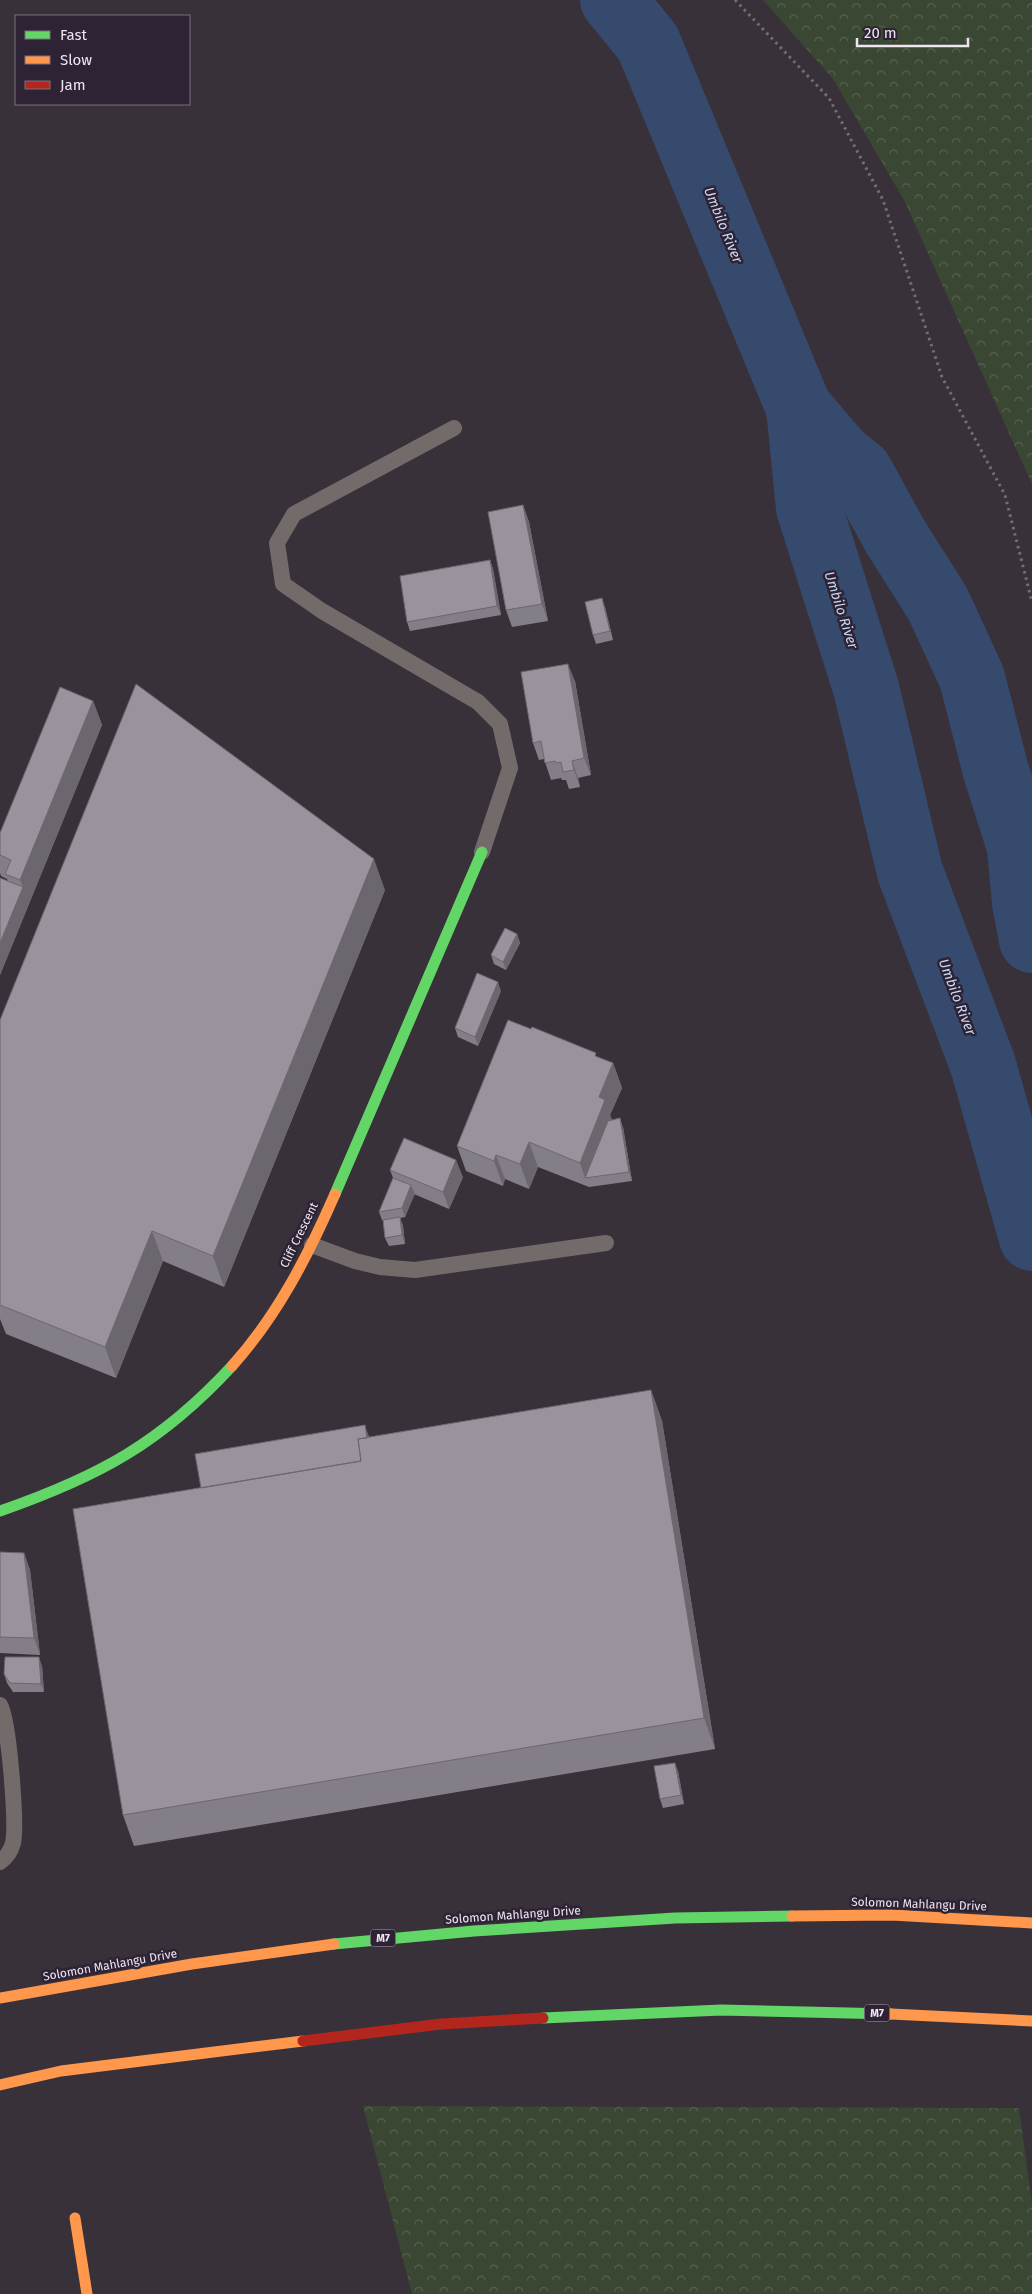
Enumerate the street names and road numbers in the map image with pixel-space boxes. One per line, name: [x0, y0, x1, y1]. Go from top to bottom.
street label: Cliff Crescent: [277, 1199, 321, 1270]
street label: Solomon Mahlangu Drive: [851, 1895, 987, 1913]
street label: Solomon Mahlangu Drive: [445, 1903, 581, 1927]
road number: M7: [370, 1930, 396, 1946]
street label: Solomon Mahlangu Drive: [42, 1946, 178, 1984]
road number: M7: [864, 2005, 890, 2022]

